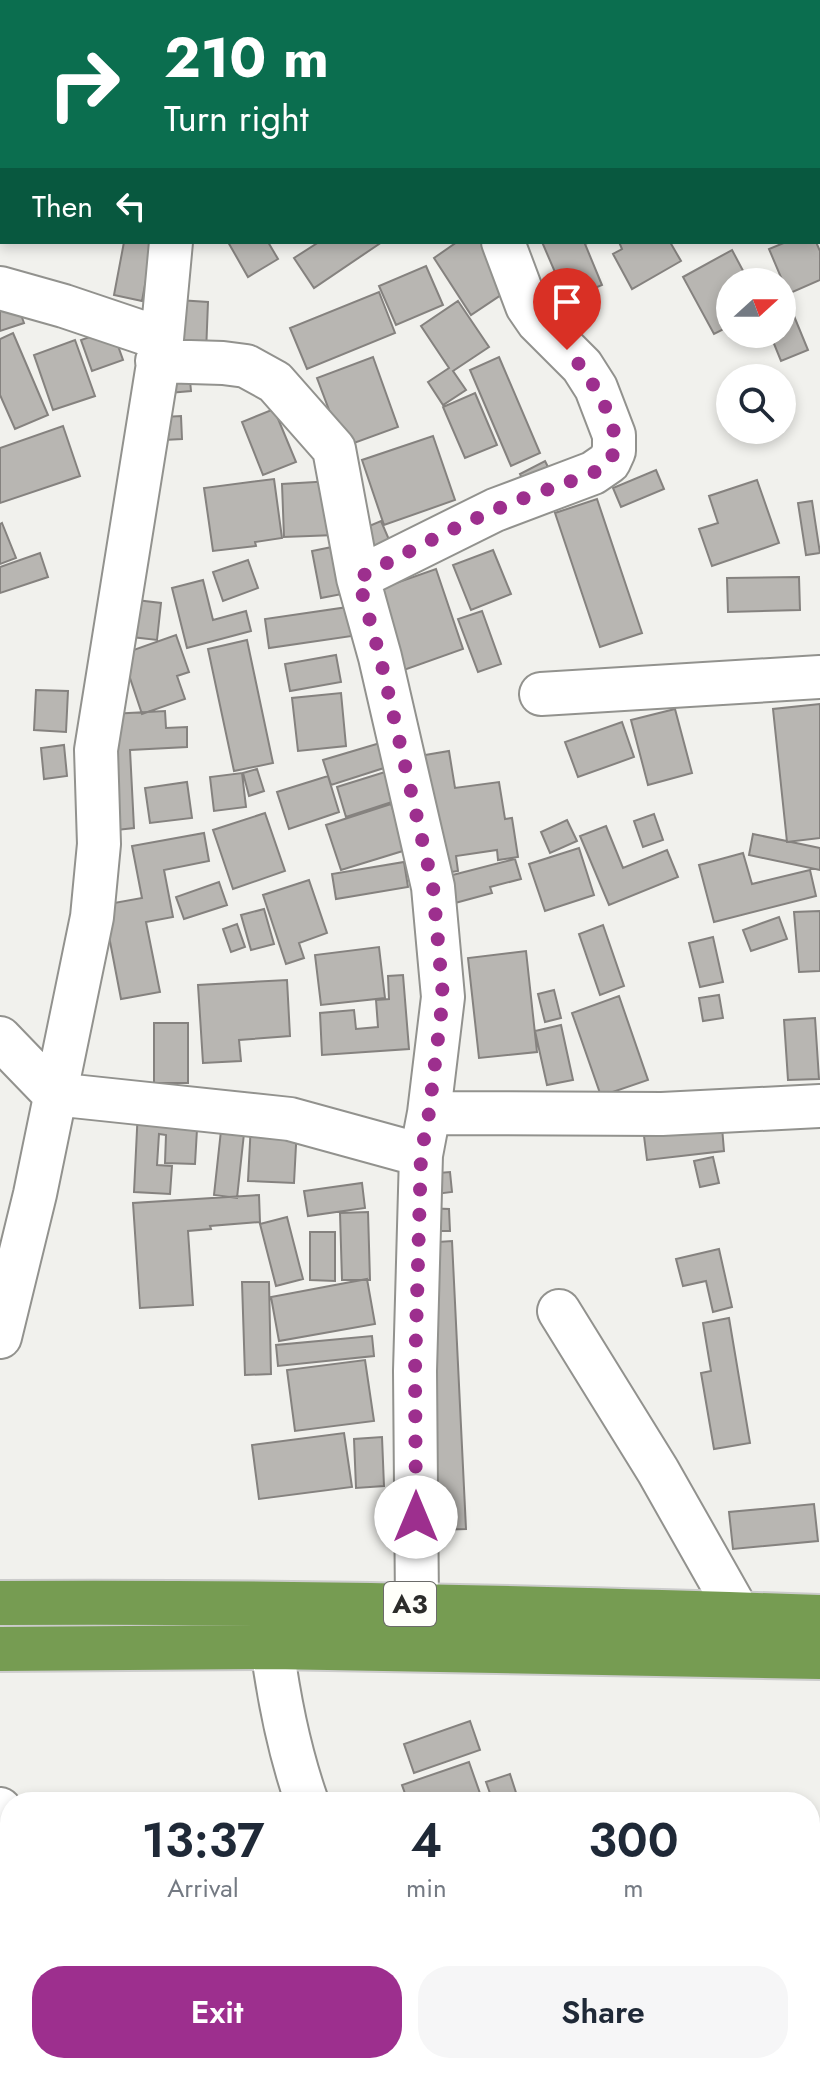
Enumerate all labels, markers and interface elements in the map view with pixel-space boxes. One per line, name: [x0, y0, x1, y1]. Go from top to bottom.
text: 210 m: [164, 17, 329, 98]
icon: right: [32, 32, 136, 136]
text: Turn right: [164, 92, 309, 144]
icon: left: [109, 184, 153, 228]
text: Then: [32, 185, 93, 228]
pin: [533, 268, 601, 350]
north arrow: [716, 268, 796, 348]
map controls: [716, 268, 796, 444]
icon: arrive: [545, 280, 589, 324]
button: search: [716, 364, 796, 444]
position arrow: [374, 1475, 458, 1559]
road number: A3: [384, 1582, 436, 1626]
text: 13:37: [141, 1806, 265, 1875]
text: 4: [410, 1806, 442, 1875]
text: 300: [588, 1806, 679, 1875]
text: Arrival: [167, 1869, 239, 1907]
text: min: [406, 1869, 447, 1907]
text: m: [623, 1869, 643, 1907]
button: Exit: [32, 1966, 402, 2058]
button: Share: [418, 1966, 788, 2058]

